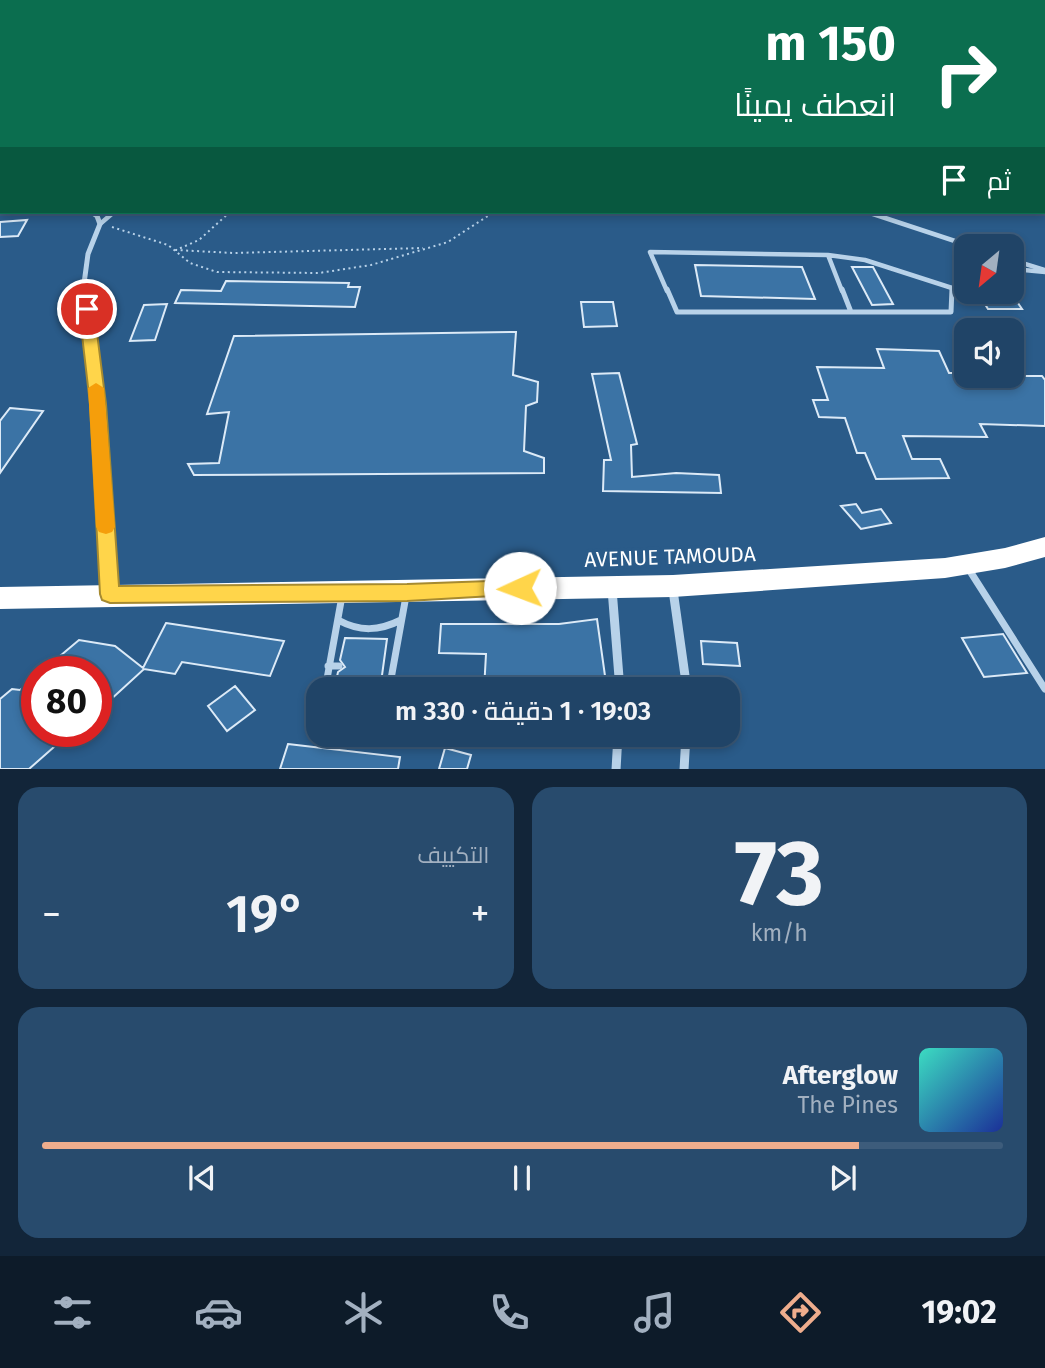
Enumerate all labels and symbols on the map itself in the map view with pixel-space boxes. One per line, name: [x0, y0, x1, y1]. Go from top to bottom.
north arrow: [954, 234, 1024, 304]
pin: [57, 279, 117, 339]
street label: AVENUE TAMOUDA: [584, 541, 756, 573]
position arrow: [483, 551, 557, 625]
speed limit sign: 80: [21, 656, 112, 747]

